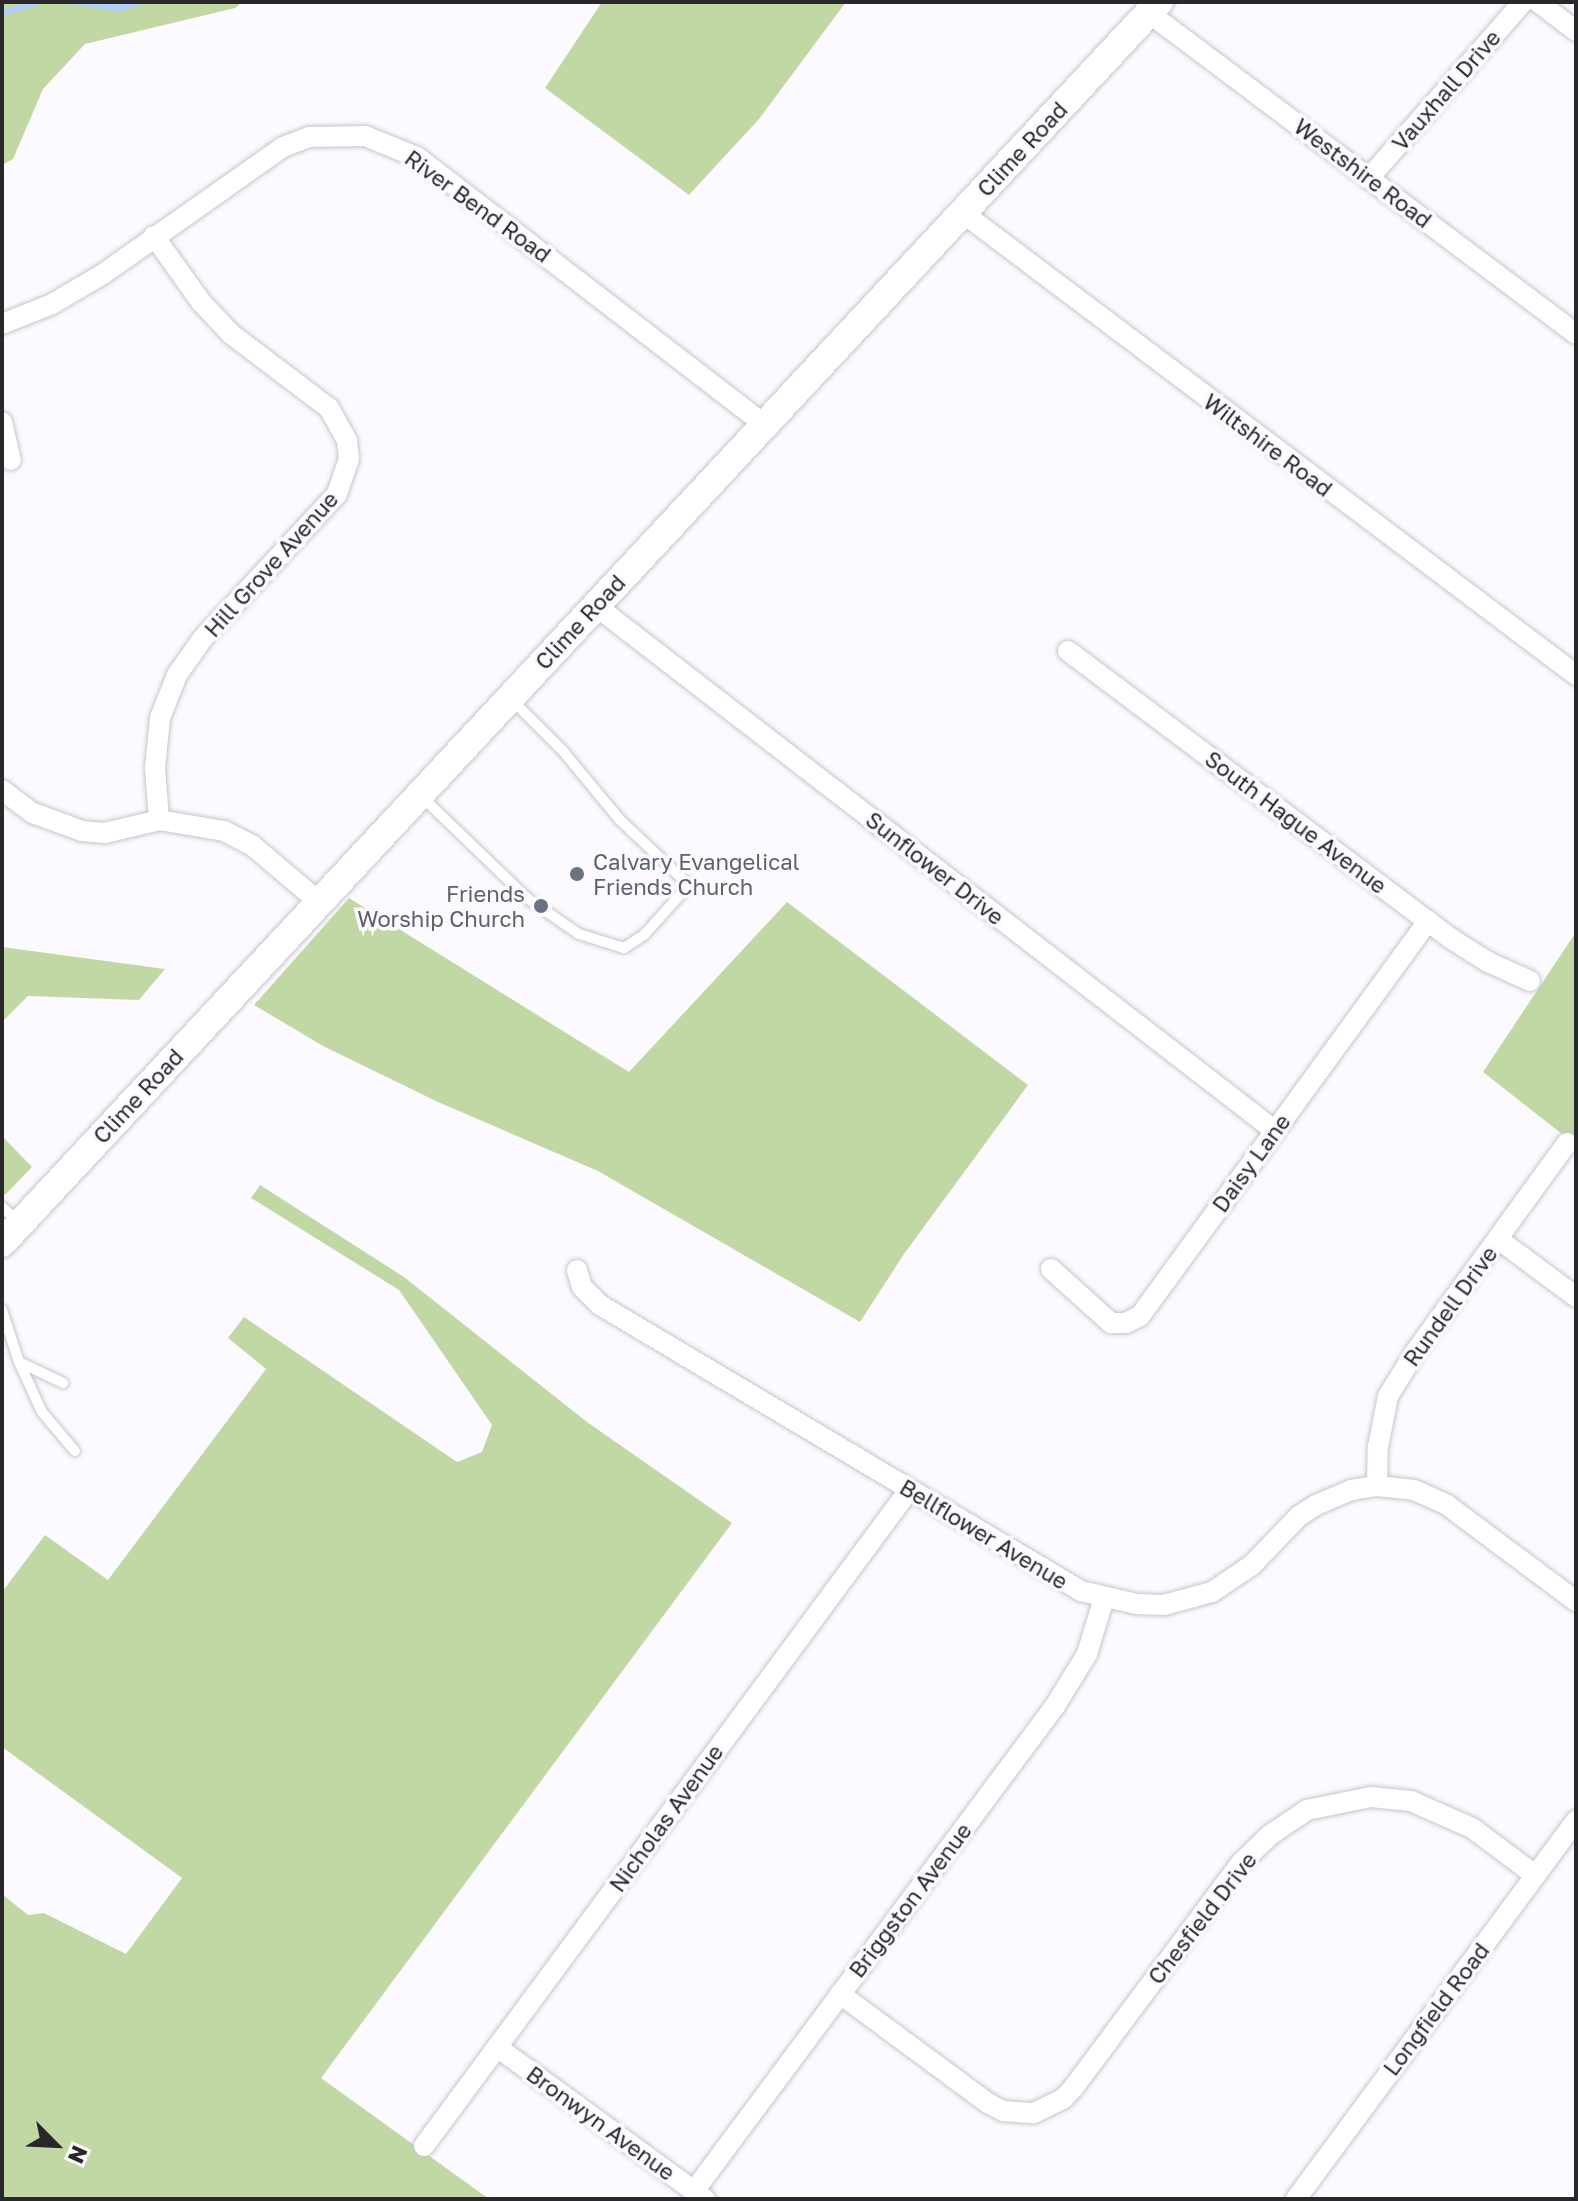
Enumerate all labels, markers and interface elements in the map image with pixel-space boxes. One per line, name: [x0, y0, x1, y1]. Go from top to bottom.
street label: Vauxhall Drive: [1386, 24, 1506, 156]
street label: Clime Road: [972, 96, 1072, 202]
street label: Westshire Road: [1289, 113, 1437, 233]
street label: River Bend Road: [400, 144, 556, 268]
street label: Wiltshire Road: [1199, 388, 1337, 502]
street label: Hill Grove Avenue: [199, 486, 343, 642]
street label: Clime Road: [530, 569, 630, 675]
street label: South Hague Avenue: [1200, 745, 1392, 899]
street label: Sunflower Drive: [861, 806, 1009, 930]
place label: Calvary Evangelical Friends Church: [593, 848, 800, 900]
marker: Calvary Evangelical Friends Church: [568, 865, 586, 883]
place label: Friends Worship Church: [357, 880, 525, 932]
marker: Friends Worship Church: [532, 897, 550, 915]
street label: Clime Road: [88, 1043, 188, 1149]
street label: Daisy Lane: [1207, 1109, 1295, 1217]
street label: Rundell Drive: [1398, 1241, 1502, 1371]
street label: Bellflower Avenue: [895, 1473, 1073, 1595]
street label: Nicholas Avenue: [604, 1739, 728, 1897]
street label: Briggston Avenue: [843, 1818, 977, 1982]
street label: Chesfield Drive: [1142, 1847, 1262, 1989]
street label: Longfield Road: [1378, 1938, 1494, 2080]
street label: Bronwyn Avenue: [522, 2060, 680, 2186]
north arrow: [16, 2105, 96, 2185]
text: N: [63, 2142, 94, 2168]

